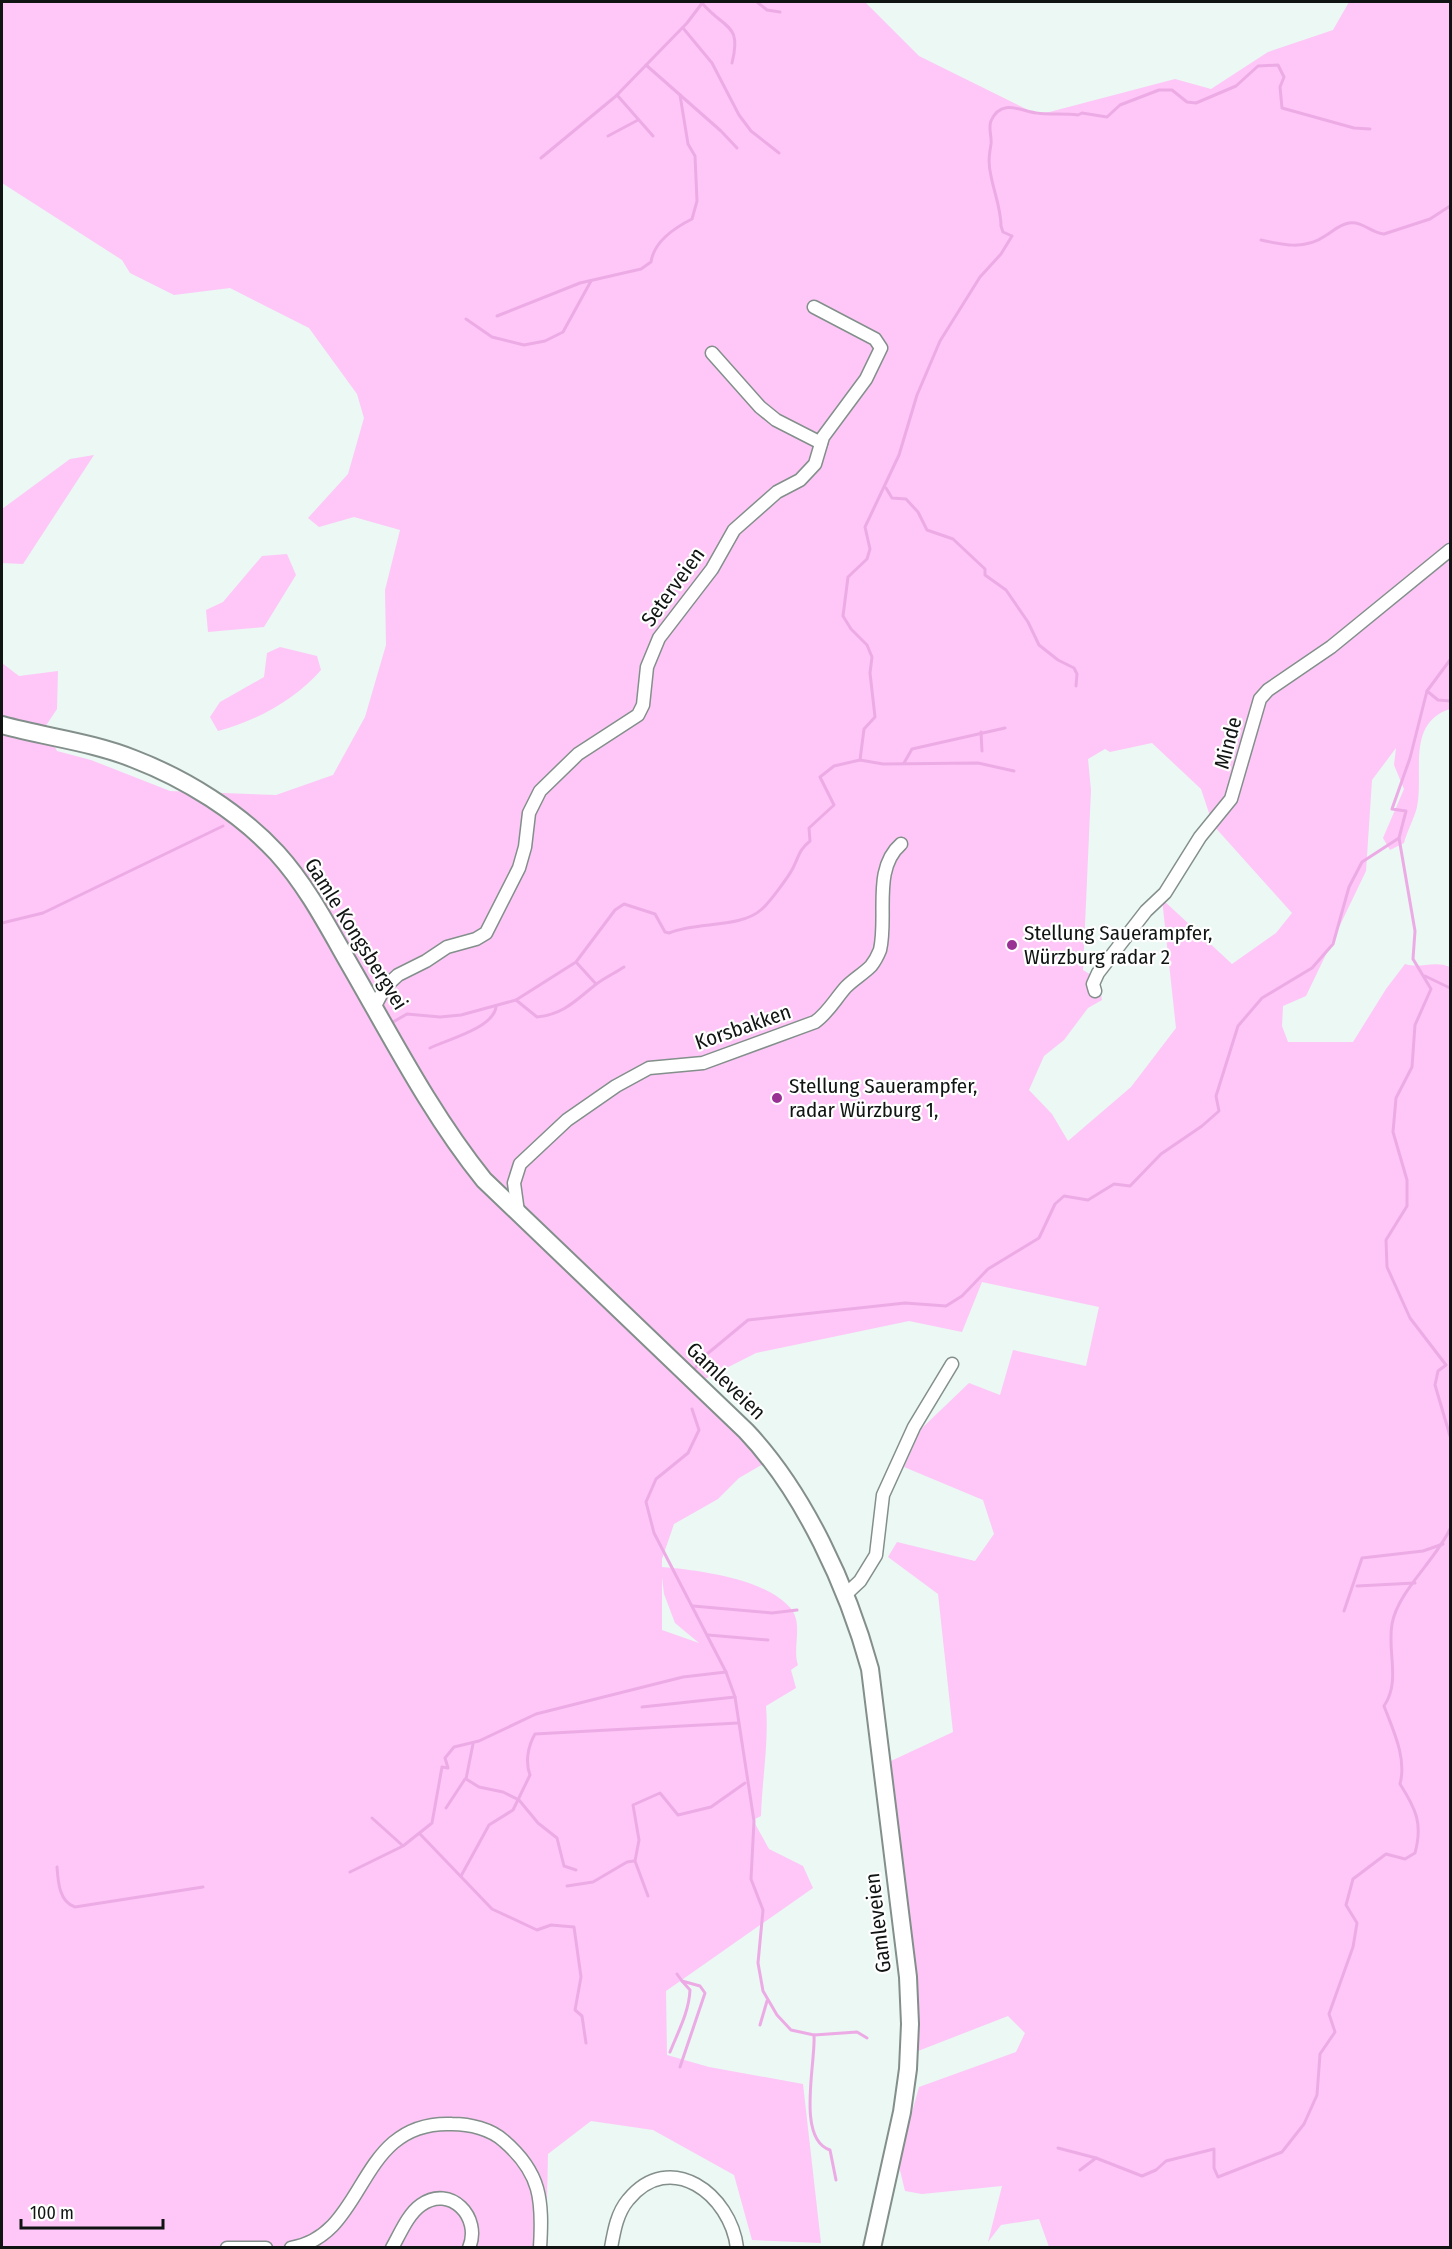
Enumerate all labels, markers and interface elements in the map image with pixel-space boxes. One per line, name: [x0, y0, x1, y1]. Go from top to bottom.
street label: Seterveien: [636, 542, 710, 632]
street label: Minde: [1209, 714, 1247, 772]
street label: Gamle Kongsbergvei: [299, 853, 413, 1015]
place label: Stellung Sauerampfer, Würzburg radar 2: [1024, 920, 1212, 970]
marker: Stellung Sauerampfer, Würzburg radar 2: [1005, 938, 1019, 952]
street label: Korsbakken: [692, 998, 794, 1056]
place label: Stellung Sauerampfer, radar Würzburg 1,: [789, 1073, 977, 1123]
marker: Stellung Sauerampfer, radar Würzburg 1,: [770, 1091, 784, 1105]
street label: Gamleveien: [681, 1337, 771, 1425]
street label: Gamleveien: [859, 1872, 897, 1974]
scale bar: [21, 2192, 164, 2230]
text: 100 m: [30, 2202, 74, 2224]

